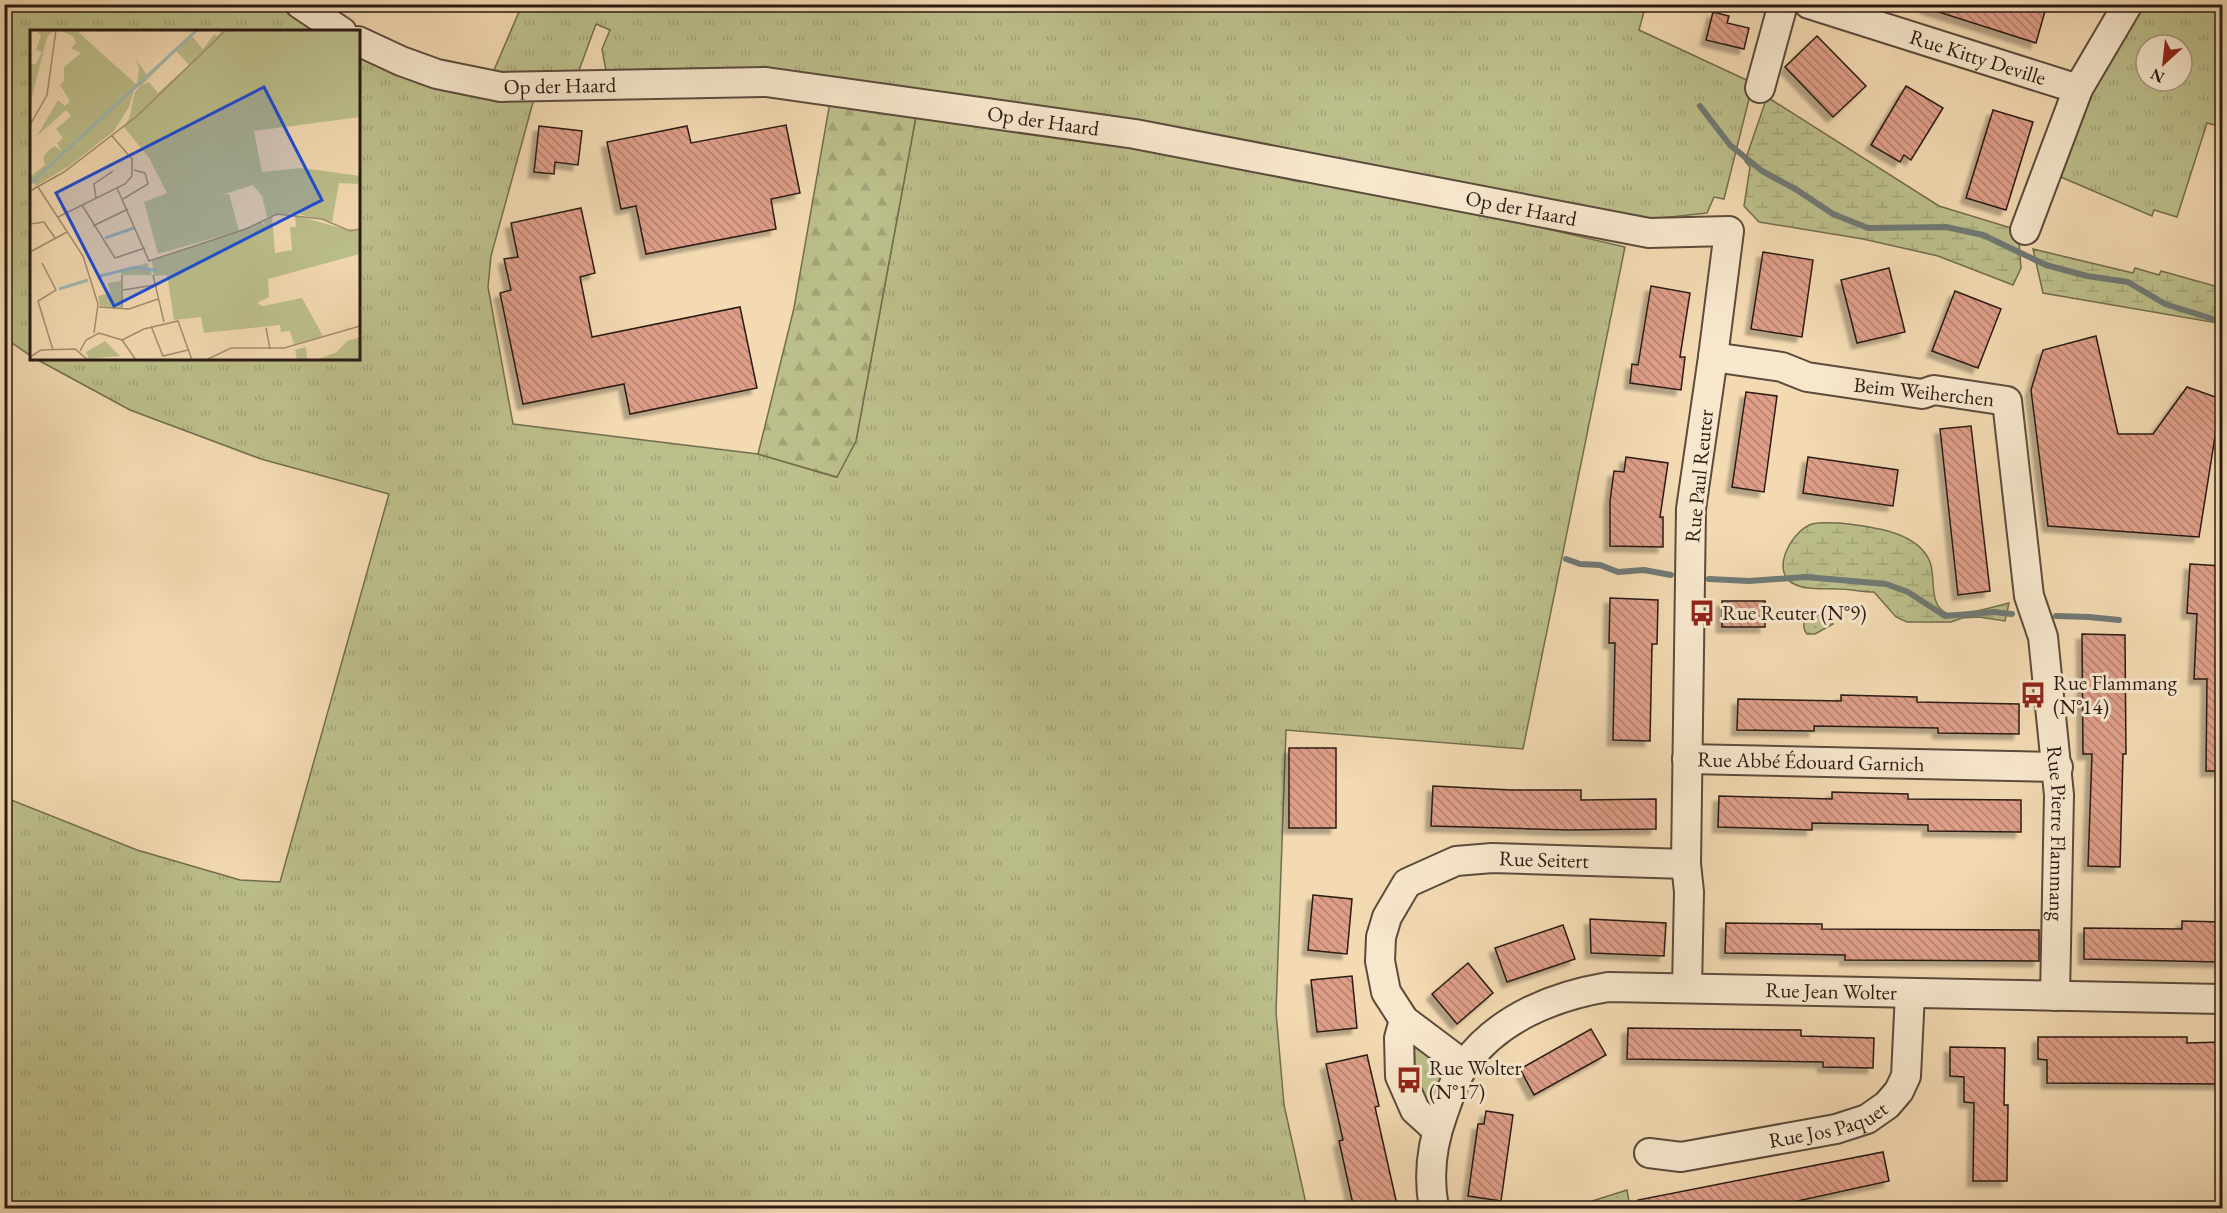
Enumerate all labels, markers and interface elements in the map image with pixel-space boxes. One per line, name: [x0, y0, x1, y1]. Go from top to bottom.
street label: Rue Kitty Deville: [1907, 23, 2049, 91]
inset map: [30, 30, 360, 360]
north arrow: [2134, 33, 2194, 93]
text: N: [2147, 64, 2168, 88]
street label: Op der Haard: [503, 71, 617, 100]
street label: Op der Haard: [986, 99, 1101, 142]
street label: Op der Haard: [1463, 184, 1580, 232]
street label: Beim Weiherchen: [1852, 371, 1996, 412]
street label: Rue Paul Reuter: [1678, 408, 1719, 544]
bus stop icon: Rue Reuter (N°9): [1687, 598, 1717, 628]
place label: Rue Reuter (N°9): [1722, 599, 1867, 626]
place label: Rue Flammang (N°14): [2053, 669, 2178, 720]
bus stop icon: Rue Flammang (N°14): [2018, 680, 2048, 710]
street label: Rue Pierre Flammang: [2041, 744, 2073, 922]
street label: Rue Abbé Édouard Garnich: [1697, 745, 1925, 777]
street label: Rue Seitert: [1499, 844, 1590, 874]
street label: Rue Jean Wolter: [1765, 976, 1897, 1006]
place label: Rue Wolter (N°17): [1429, 1054, 1521, 1105]
bus stop icon: Rue Wolter (N°17): [1394, 1065, 1424, 1095]
street label: Rue Jos Paquet: [1766, 1095, 1893, 1154]

